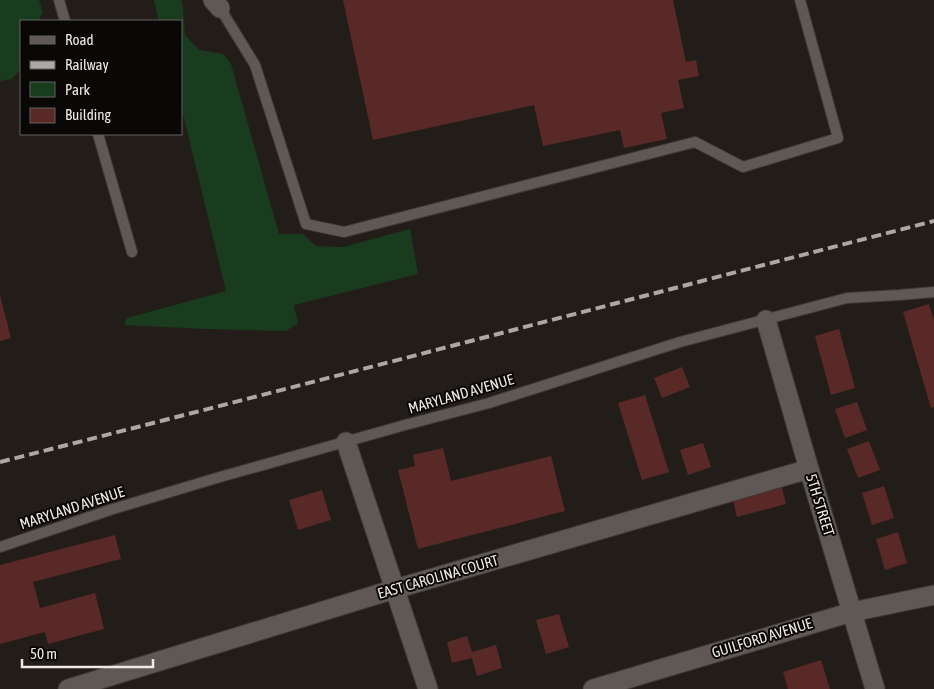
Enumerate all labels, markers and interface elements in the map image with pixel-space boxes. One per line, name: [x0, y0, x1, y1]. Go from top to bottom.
legend: [20, 20, 182, 135]
text: Road: [65, 31, 94, 48]
text: Railway: [65, 56, 109, 73]
text: Park: [65, 81, 90, 98]
text: Building: [65, 106, 111, 123]
street label: MARYLAND AVENUE: [406, 370, 516, 417]
street label: 5TH STREET: [803, 472, 838, 538]
street label: MARYLAND AVENUE: [17, 482, 127, 532]
street label: EAST CAROLINA COURT: [375, 551, 501, 602]
street label: GUILFORD AVENUE: [710, 614, 815, 661]
scale bar: [22, 636, 154, 668]
text: 50 m: [30, 645, 57, 662]

